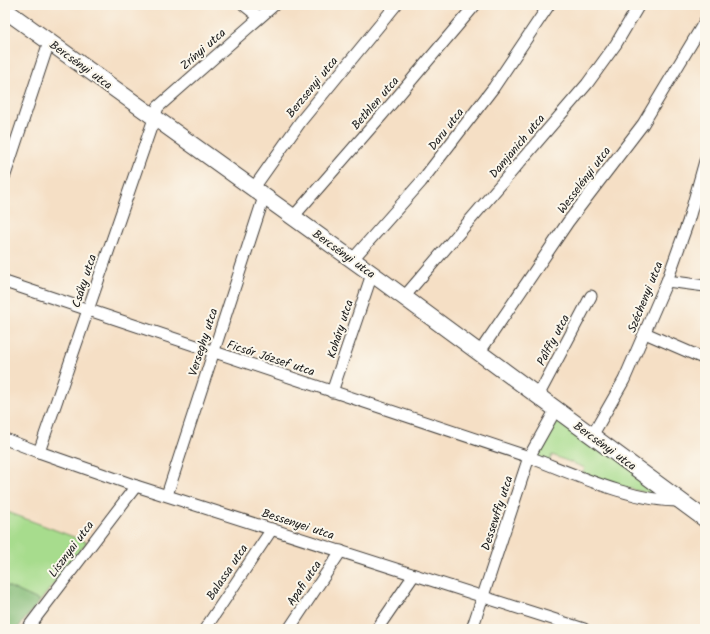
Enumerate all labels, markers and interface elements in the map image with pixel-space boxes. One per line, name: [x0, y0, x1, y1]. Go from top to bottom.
street label: Zrínyi utca: [176, 24, 231, 75]
street label: Bercsényi utca: [45, 36, 116, 95]
street label: Berzsenyi utca: [282, 52, 343, 122]
street label: Bethlen utca: [347, 72, 404, 134]
street label: Daru utca: [424, 104, 469, 155]
street label: Damjanich utca: [485, 110, 550, 183]
street label: Wesselényi utca: [553, 142, 616, 218]
street label: Bercsényi utca: [308, 225, 379, 284]
street label: Csáky utca: [67, 252, 102, 310]
street label: Széchenyi utca: [623, 258, 668, 336]
street label: Koháry utca: [322, 297, 359, 361]
street label: Verseghy utca: [184, 305, 223, 378]
street label: Pálffy utca: [532, 311, 575, 369]
street label: Ficsór József utca: [224, 335, 318, 382]
street label: Bercsényi utca: [569, 417, 640, 476]
street label: Dessewffy utca: [476, 473, 519, 553]
street label: Bessenyei utca: [259, 504, 337, 545]
street label: Lisznyai utca: [44, 517, 99, 582]
street label: Balassa utca: [202, 540, 253, 604]
street label: Apafi utca: [282, 556, 327, 610]

